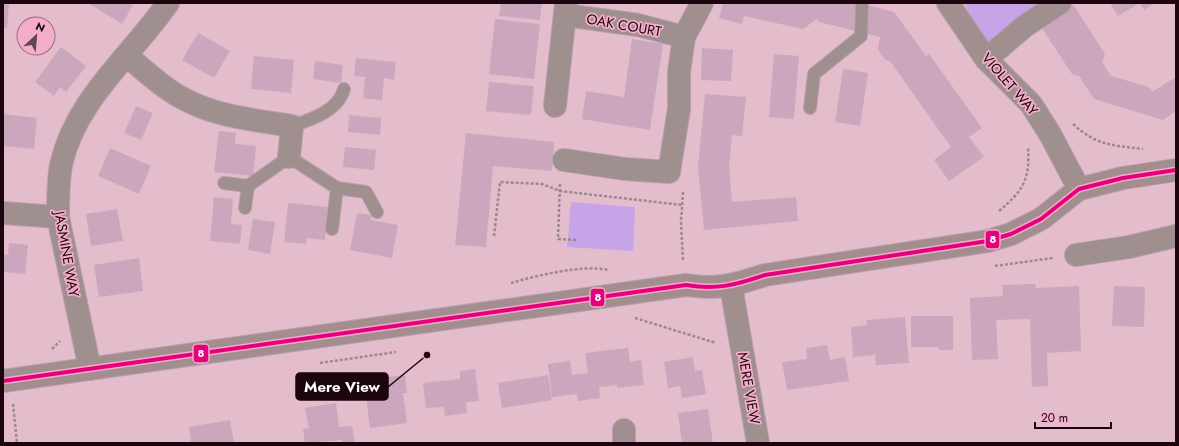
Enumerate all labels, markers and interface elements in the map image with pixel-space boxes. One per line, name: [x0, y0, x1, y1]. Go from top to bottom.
street label: OAK COURT: [585, 9, 664, 42]
north arrow: [16, 16, 56, 56]
text: N: [33, 18, 48, 36]
street label: VIOLET WAY: [977, 48, 1043, 120]
street label: JASMINE WAY: [49, 208, 84, 298]
line badge: 8: [985, 230, 1000, 249]
text: 8: [990, 231, 997, 247]
line badge: 8: [590, 288, 605, 307]
text: 8: [595, 289, 602, 305]
line badge: 8: [193, 344, 209, 363]
text: 8: [198, 345, 205, 361]
street label: MERE VIEW: [733, 350, 765, 426]
callout: Mere View: [296, 373, 388, 400]
text: Mere View: [304, 376, 381, 398]
scale bar: [1035, 404, 1111, 430]
text: 20 m: [1041, 409, 1068, 427]

